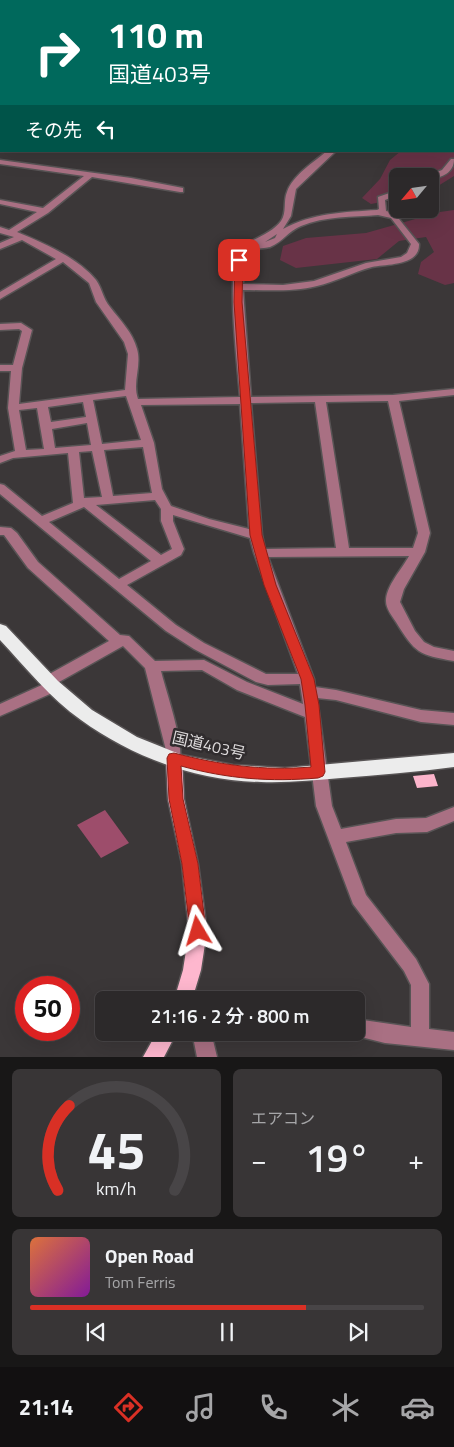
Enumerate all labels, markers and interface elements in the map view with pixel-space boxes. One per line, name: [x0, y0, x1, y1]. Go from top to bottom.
text: 110 m: [108, 8, 204, 62]
icon: right: [25, 20, 90, 85]
text: 国道403号: [108, 57, 211, 91]
text: その先: [25, 115, 82, 144]
icon: left: [92, 115, 120, 143]
north arrow: [389, 168, 439, 218]
map controls: [389, 168, 439, 218]
pin: [218, 239, 260, 281]
icon: arrive: [225, 246, 253, 274]
street label: 国道403号: [170, 725, 248, 765]
position arrow: [171, 904, 223, 956]
speed limit sign: 50: [15, 976, 80, 1041]
text: 21:16 · 2 分 · 800 m: [151, 1001, 309, 1030]
text: エアコン: [251, 1106, 315, 1130]
text: 45: [87, 1110, 146, 1189]
text: 19°: [306, 1129, 369, 1187]
text: −: [251, 1138, 267, 1181]
text: +: [408, 1138, 424, 1181]
text: km/h: [96, 1175, 137, 1202]
text: Open Road: [105, 1241, 194, 1270]
text: Tom Ferris: [105, 1270, 176, 1294]
icon: previous: [82, 1318, 110, 1346]
icon: pause: [213, 1318, 241, 1346]
icon: next: [344, 1318, 372, 1346]
text: 21:14: [19, 1390, 74, 1424]
icon: directions: [111, 1390, 146, 1425]
icon: music: [183, 1390, 218, 1425]
icon: phone: [256, 1390, 291, 1425]
icon: climate: [328, 1390, 363, 1425]
icon: car: [400, 1390, 435, 1425]

